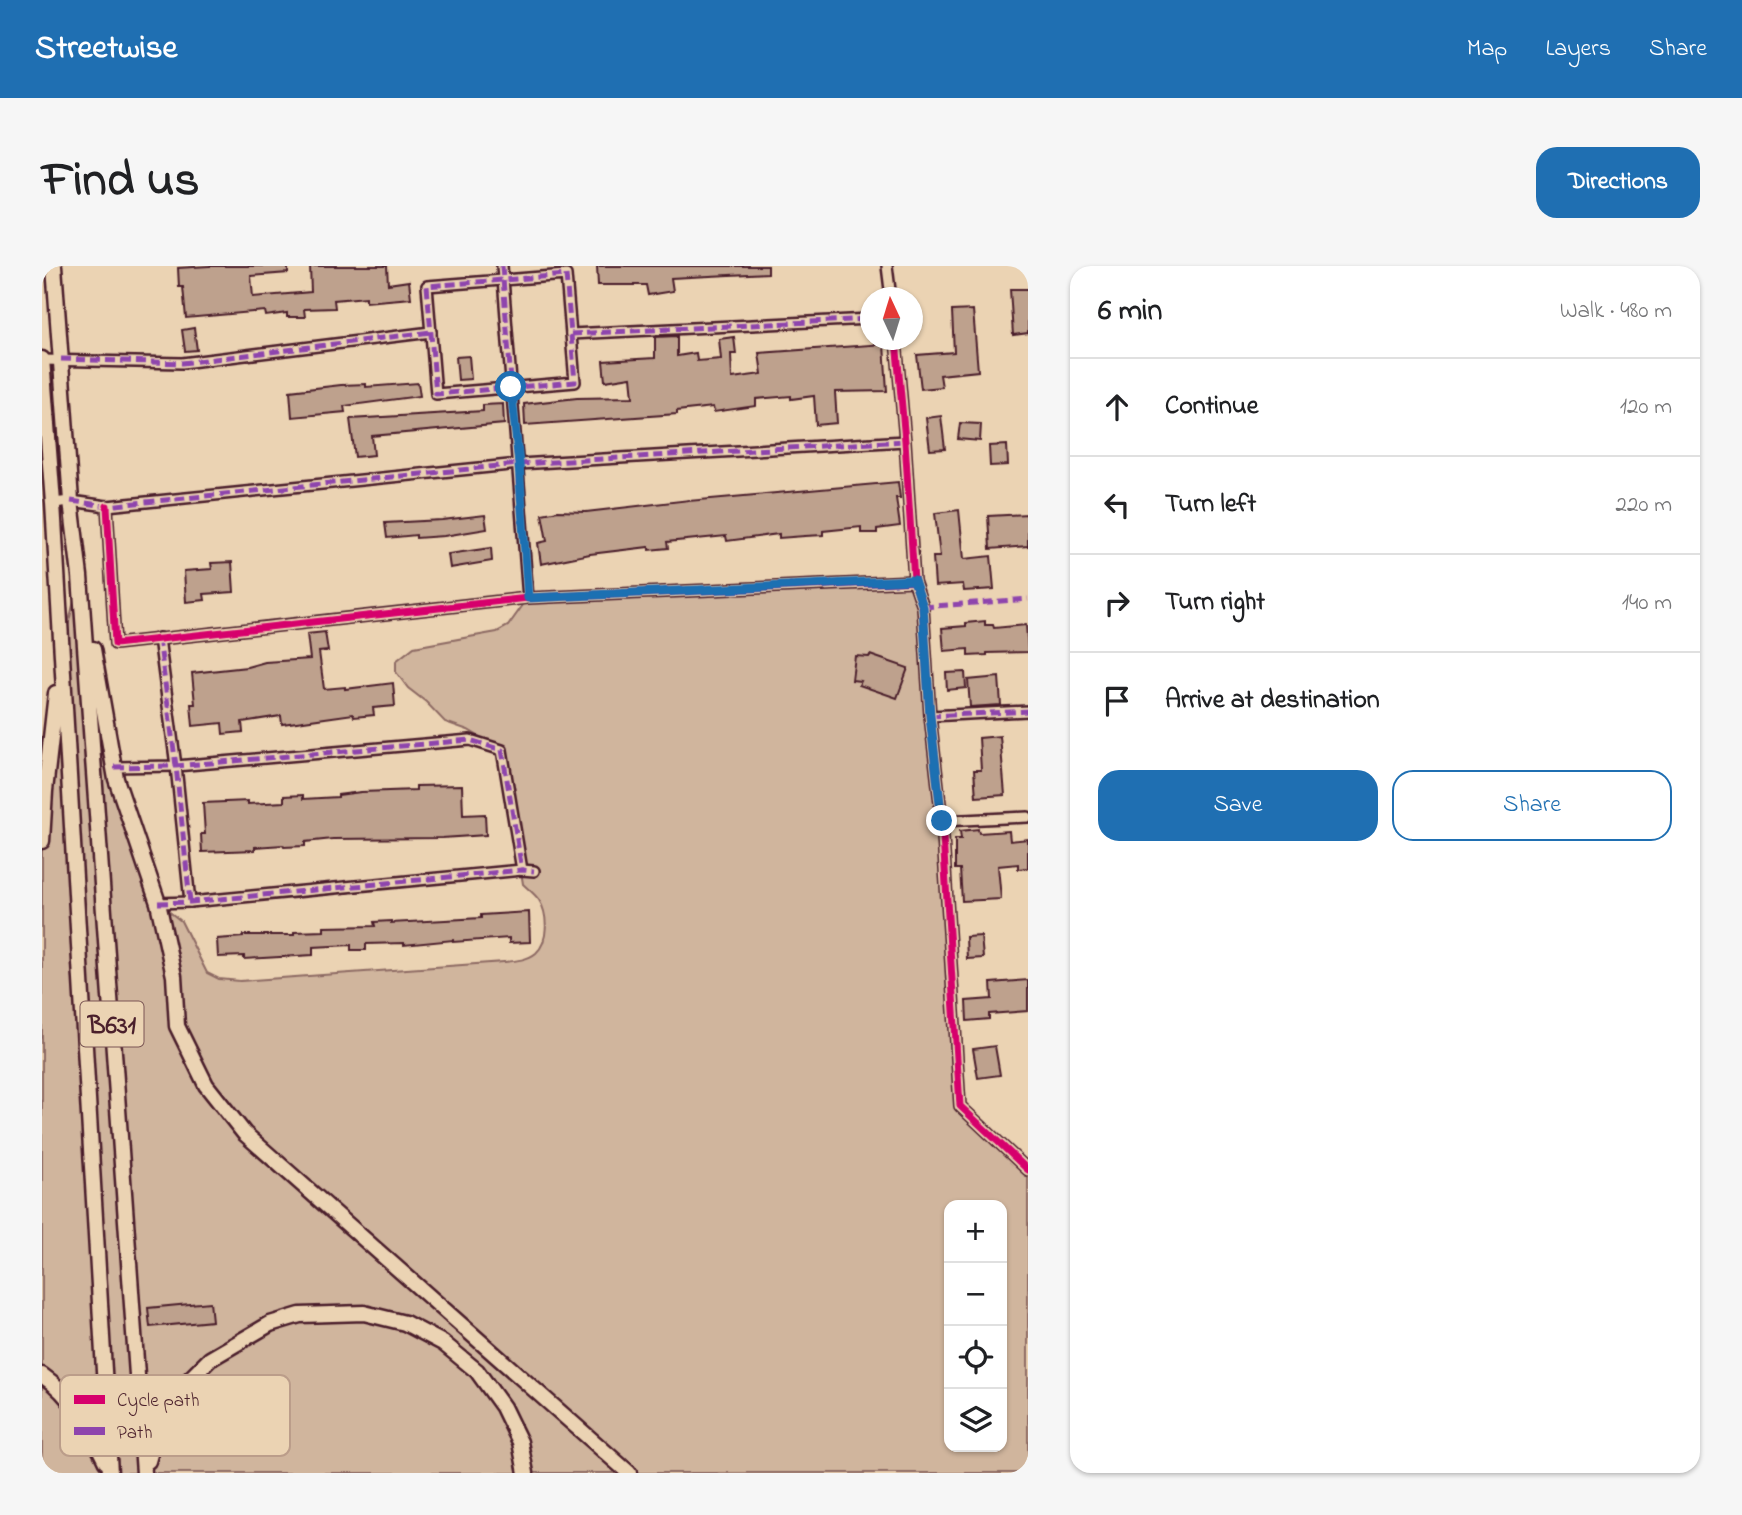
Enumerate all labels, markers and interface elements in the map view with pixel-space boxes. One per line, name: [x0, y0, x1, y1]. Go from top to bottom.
text: Streetwise: [35, 25, 177, 73]
text: Map: [1467, 32, 1507, 67]
text: Layers: [1545, 32, 1611, 67]
text: Share: [1649, 32, 1707, 67]
text: Find us: [42, 146, 199, 218]
button: Directions: [1536, 147, 1700, 218]
north arrow: [860, 287, 923, 350]
text: 6 min: [1098, 290, 1162, 334]
text: Walk · 480 m: [1560, 295, 1672, 328]
route start: [495, 371, 526, 402]
icon: ahead: [1098, 388, 1136, 426]
text: Continue: [1165, 388, 1258, 426]
text: 120 m: [1620, 391, 1672, 424]
icon: left: [1098, 486, 1136, 524]
text: Turn left: [1165, 486, 1256, 524]
text: 220 m: [1616, 489, 1672, 522]
icon: right: [1098, 584, 1136, 622]
text: Turn right: [1165, 584, 1265, 622]
text: 140 m: [1622, 587, 1672, 620]
icon: arrive: [1098, 682, 1136, 720]
text: Arrive at destination: [1165, 682, 1380, 720]
button: Save: [1098, 770, 1378, 841]
button: Share: [1392, 770, 1672, 841]
route end: [926, 805, 957, 836]
road number: B631: [80, 1002, 144, 1046]
map controls: [944, 1200, 1007, 1452]
button: +: [944, 1200, 1007, 1263]
button: −: [944, 1263, 1007, 1326]
button: locate: [944, 1326, 1007, 1389]
legend: [60, 1375, 290, 1456]
text: Cycle path: [117, 1388, 199, 1416]
button: layers: [944, 1389, 1007, 1452]
text: Path: [117, 1420, 153, 1447]

